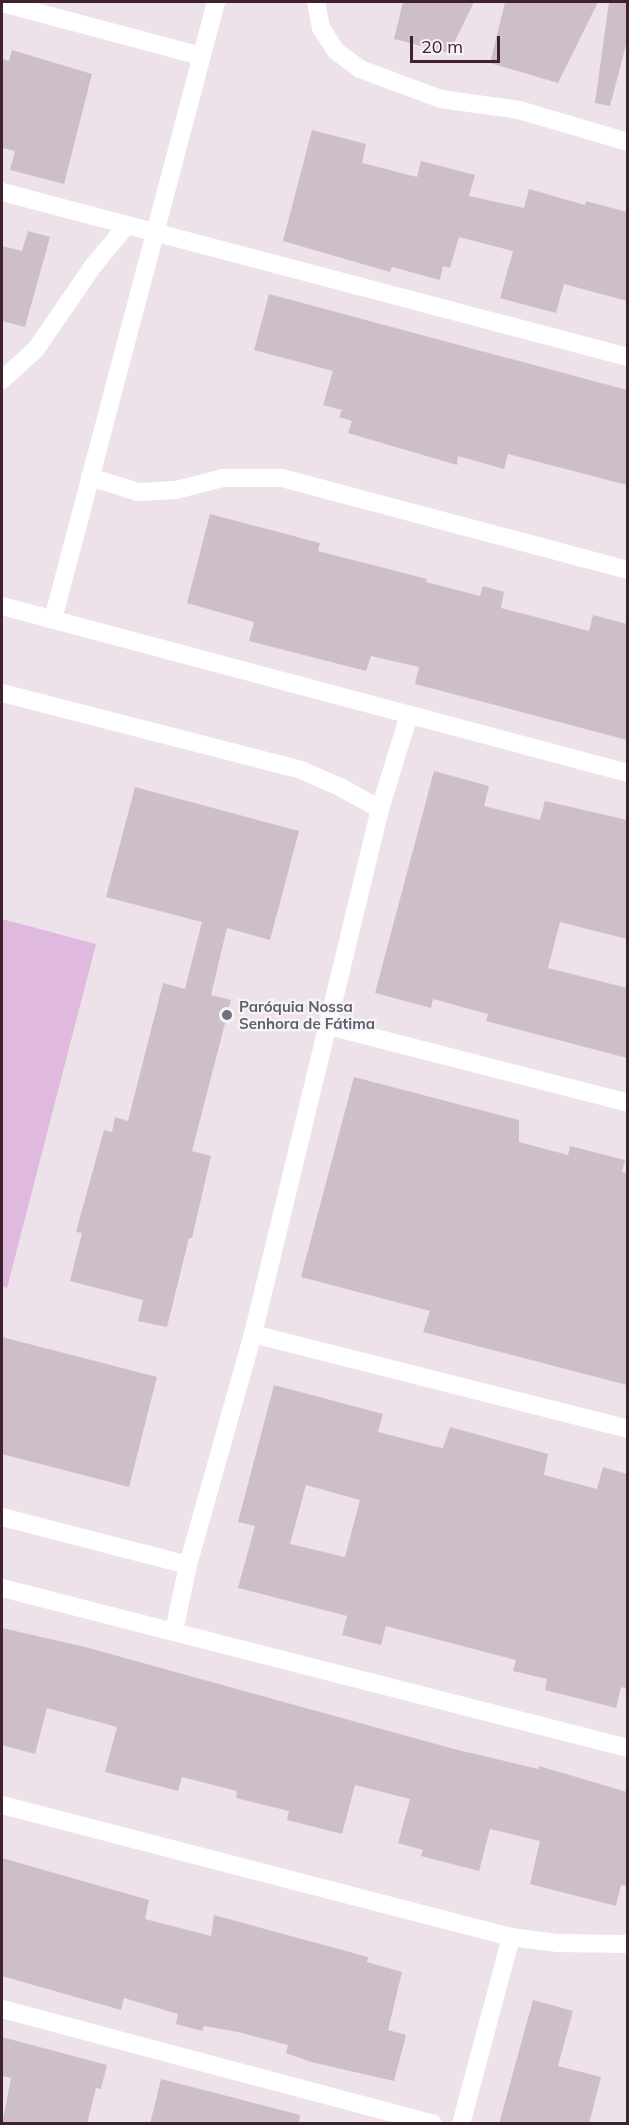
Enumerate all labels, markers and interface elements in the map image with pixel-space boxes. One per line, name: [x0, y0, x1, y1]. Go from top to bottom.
scale bar: [413, 24, 503, 62]
text: 20 m: [421, 35, 463, 58]
place label: Paróquia Nossa Senhora de Fátima: [239, 997, 375, 1032]
marker: Paróquia Nossa Senhora de Fátima: [220, 1008, 234, 1022]

